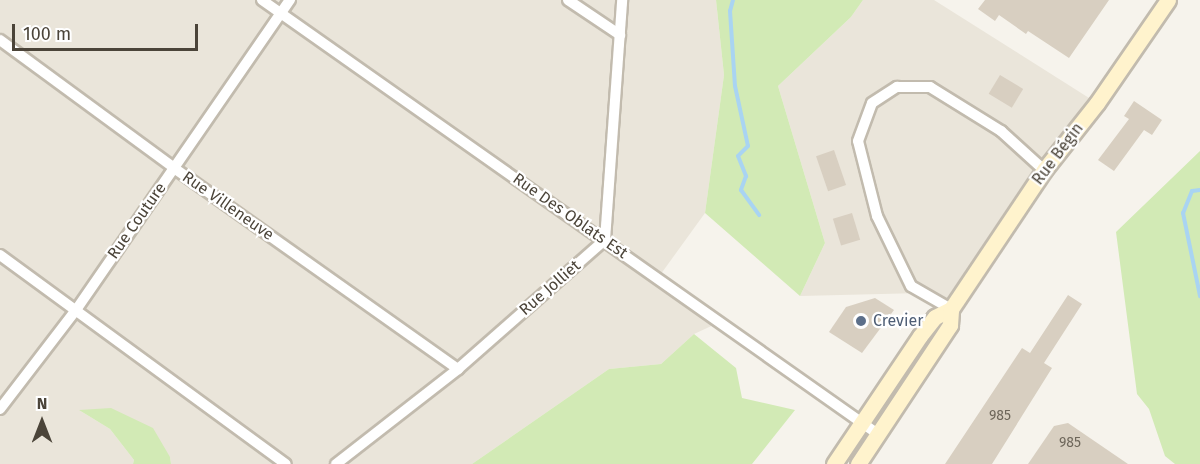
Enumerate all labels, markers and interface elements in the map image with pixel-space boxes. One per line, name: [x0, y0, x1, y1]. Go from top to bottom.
scale bar: [15, 12, 201, 50]
text: 100 m: [23, 23, 71, 45]
street label: Rue Bégin: [1028, 119, 1088, 189]
street label: Rue Villeneuve: [179, 167, 277, 245]
street label: Rue Des Oblats Est: [509, 169, 631, 263]
street label: Rue Couture: [104, 179, 170, 263]
street label: Rue Jolliet: [516, 256, 584, 320]
place label: Crevier: [873, 311, 923, 331]
marker: Crevier: [854, 314, 868, 328]
north arrow: [12, 392, 72, 452]
text: N: [37, 394, 47, 413]
house number: 985: [989, 408, 1011, 424]
house number: 985: [1059, 435, 1081, 451]

